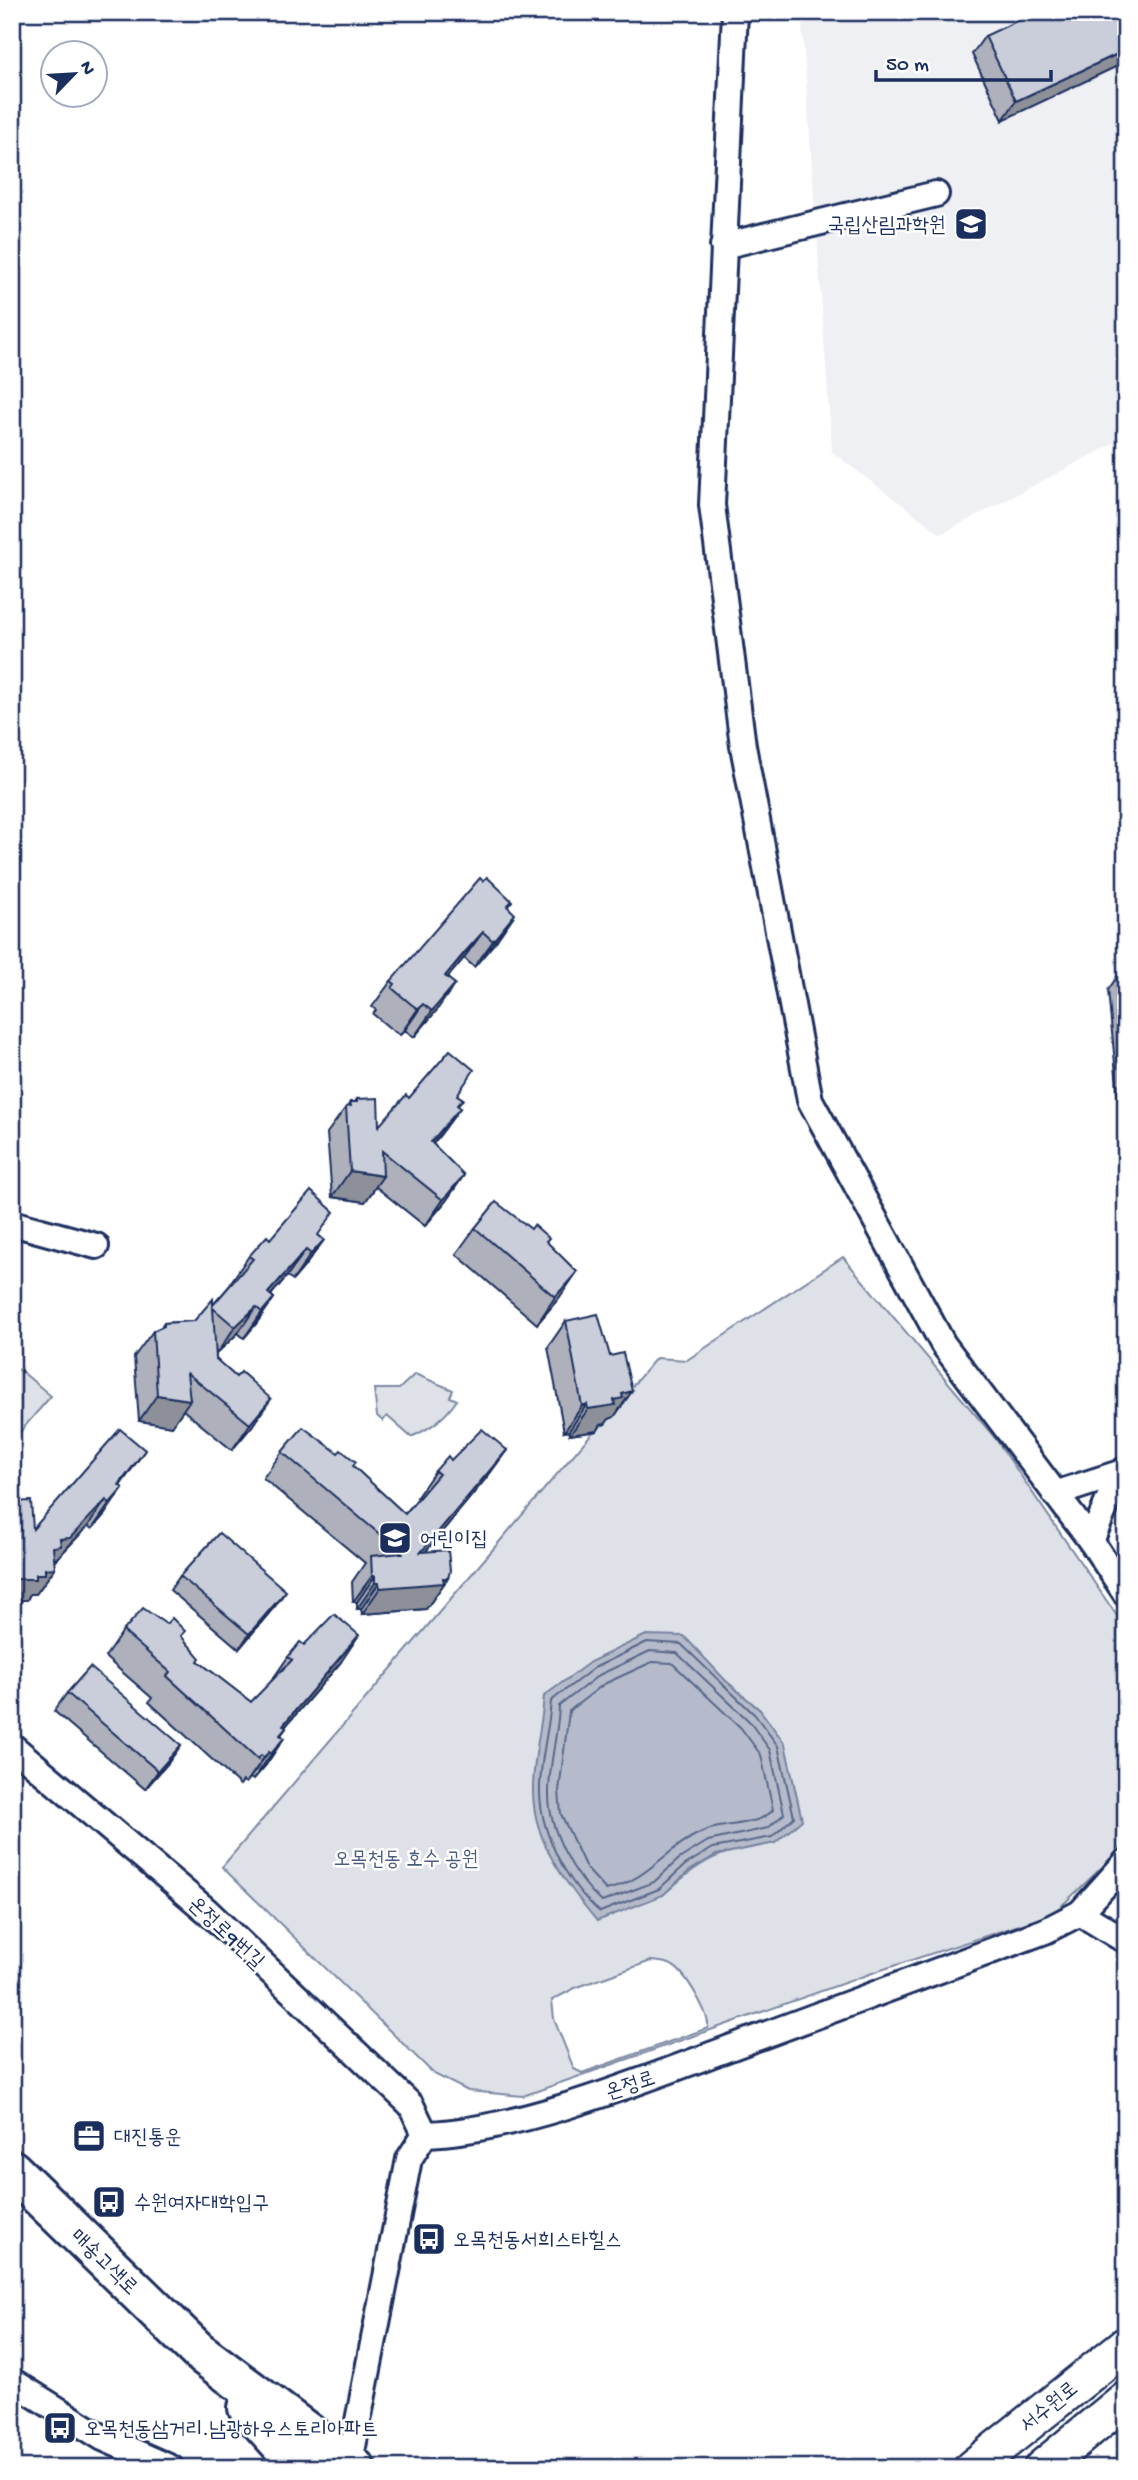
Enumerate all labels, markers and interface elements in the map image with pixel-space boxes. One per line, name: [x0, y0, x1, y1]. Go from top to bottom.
north arrow: [38, 38, 108, 108]
scale bar: [876, 38, 1050, 82]
text: 50 m: [886, 54, 929, 79]
text: N: [73, 58, 99, 79]
school or university icon: 국립산림과학원: [952, 205, 990, 243]
place label: 국립산림과학원: [828, 215, 946, 240]
school or university icon: 어린이집: [376, 1519, 414, 1557]
place label: 어린이집: [420, 1529, 488, 1554]
park label: 오목천동 호수 공원: [333, 1849, 479, 1874]
street label: 온정로9번길: [181, 1893, 268, 1976]
street label: 온정로: [603, 2068, 659, 2107]
office icon: 대진통운: [70, 2117, 108, 2155]
place label: 대진통운: [114, 2127, 182, 2152]
bus stop icon: 수원여자대학입구: [90, 2183, 128, 2221]
place label: 수원여자대학입구: [134, 2193, 269, 2218]
bus stop icon: 오목천동서희스타힐스: [410, 2220, 448, 2258]
street label: 매송고색로: [63, 2224, 142, 2302]
place label: 오목천동서희스타힐스: [453, 2230, 622, 2255]
street label: 서수원로: [1016, 2378, 1084, 2440]
bus stop icon: 오목천동삼거리.남광하우스토리아파트: [41, 2409, 79, 2447]
place label: 오목천동삼거리.남광하우스토리아파트: [84, 2419, 378, 2444]

